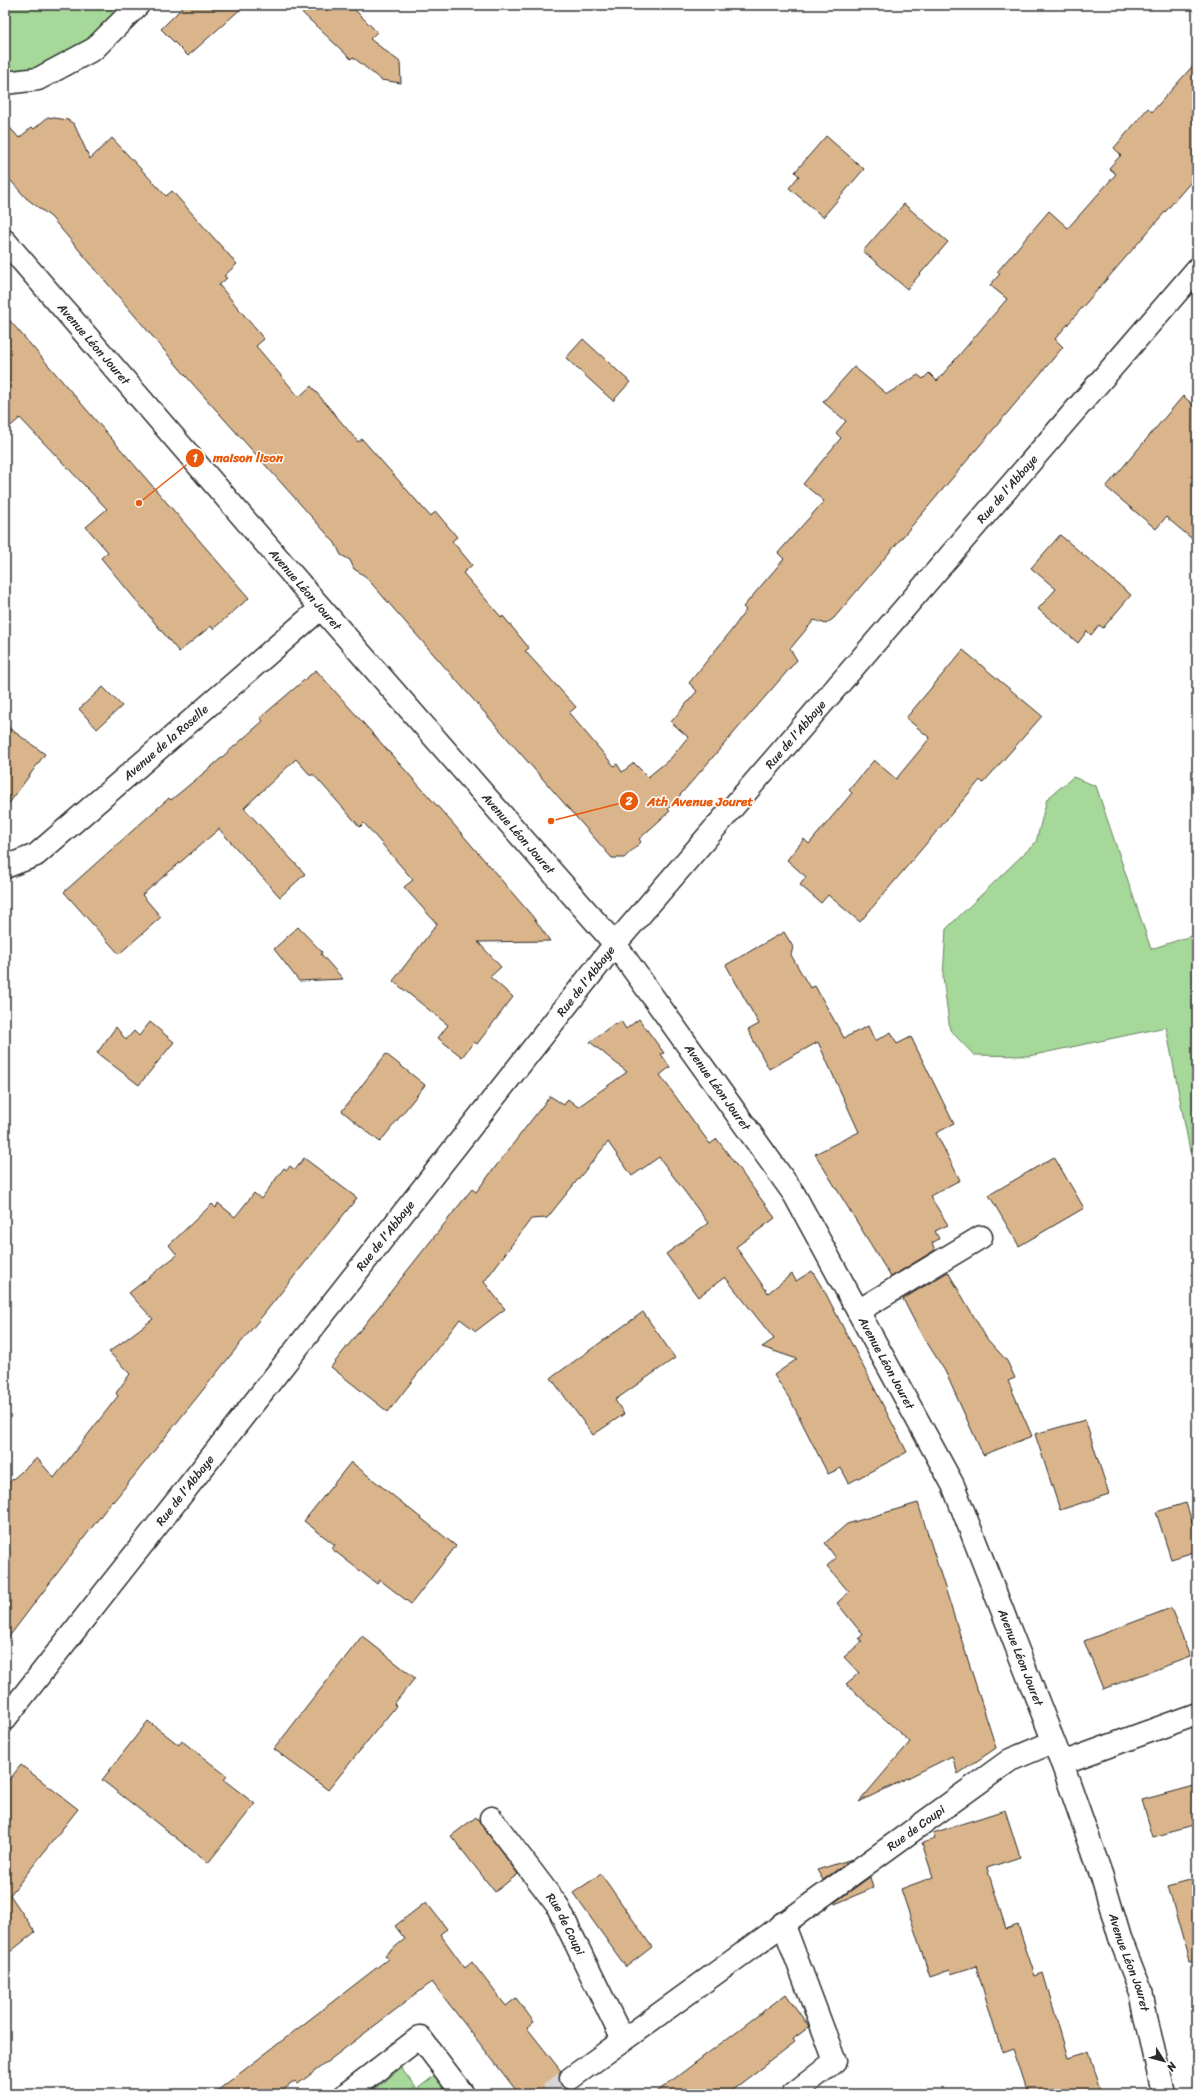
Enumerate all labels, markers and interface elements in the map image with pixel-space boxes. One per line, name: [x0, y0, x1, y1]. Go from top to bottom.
street label: Avenue Léon Jouret: [51, 297, 136, 391]
callout: maison lison: [185, 445, 291, 470]
text: maison lison: [212, 446, 284, 469]
text: 1: [192, 447, 198, 469]
street label: Rue de l'Abbaye: [971, 449, 1044, 529]
street label: Avenue Léon Jouret: [263, 543, 348, 637]
street label: Rue de l'Abbaye: [759, 695, 832, 774]
street label: Avenue de la Roselle: [117, 699, 214, 787]
street label: Avenue Léon Jouret: [475, 787, 561, 880]
callout: Ath Avenue Jouret: [619, 789, 761, 814]
text: 2: [625, 790, 633, 812]
text: Ath Avenue Jouret: [646, 790, 753, 813]
street label: Rue de l'Abbaye: [551, 941, 621, 1022]
street label: Avenue Léon Jouret: [678, 1038, 757, 1137]
street label: Rue de l'Abbaye: [350, 1195, 420, 1276]
street label: Avenue Léon Jouret: [852, 1312, 921, 1415]
street label: Rue de l'Abbaye: [150, 1450, 220, 1531]
street label: Avenue Léon Jouret: [991, 1604, 1050, 1710]
street label: Rue de Coupi: [882, 1799, 951, 1857]
street label: Rue de Coupi: [540, 1888, 591, 1960]
street label: Avenue Léon Jouret: [1102, 1910, 1156, 2015]
north arrow: [1144, 2041, 1184, 2081]
text: N: [1162, 2057, 1182, 2076]

